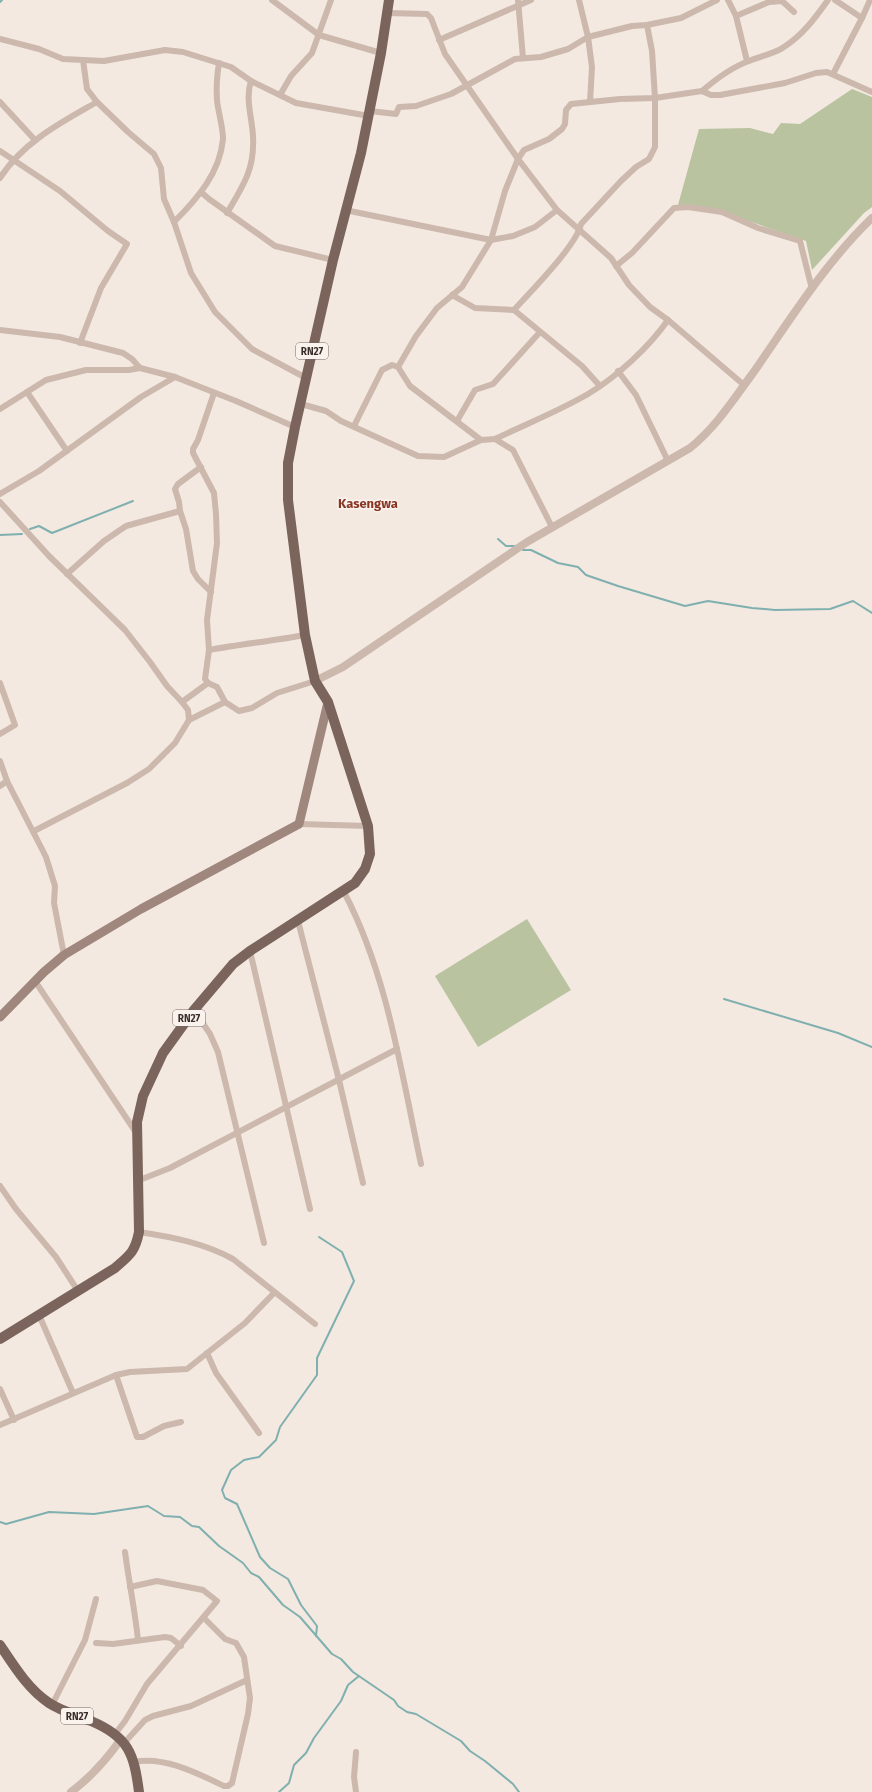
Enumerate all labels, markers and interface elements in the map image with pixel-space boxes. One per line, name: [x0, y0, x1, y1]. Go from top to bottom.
road number: RN27: [296, 343, 328, 359]
district label: Kasengwa: [338, 496, 398, 511]
road number: RN27: [173, 1010, 205, 1026]
road number: RN27: [61, 1708, 93, 1724]

